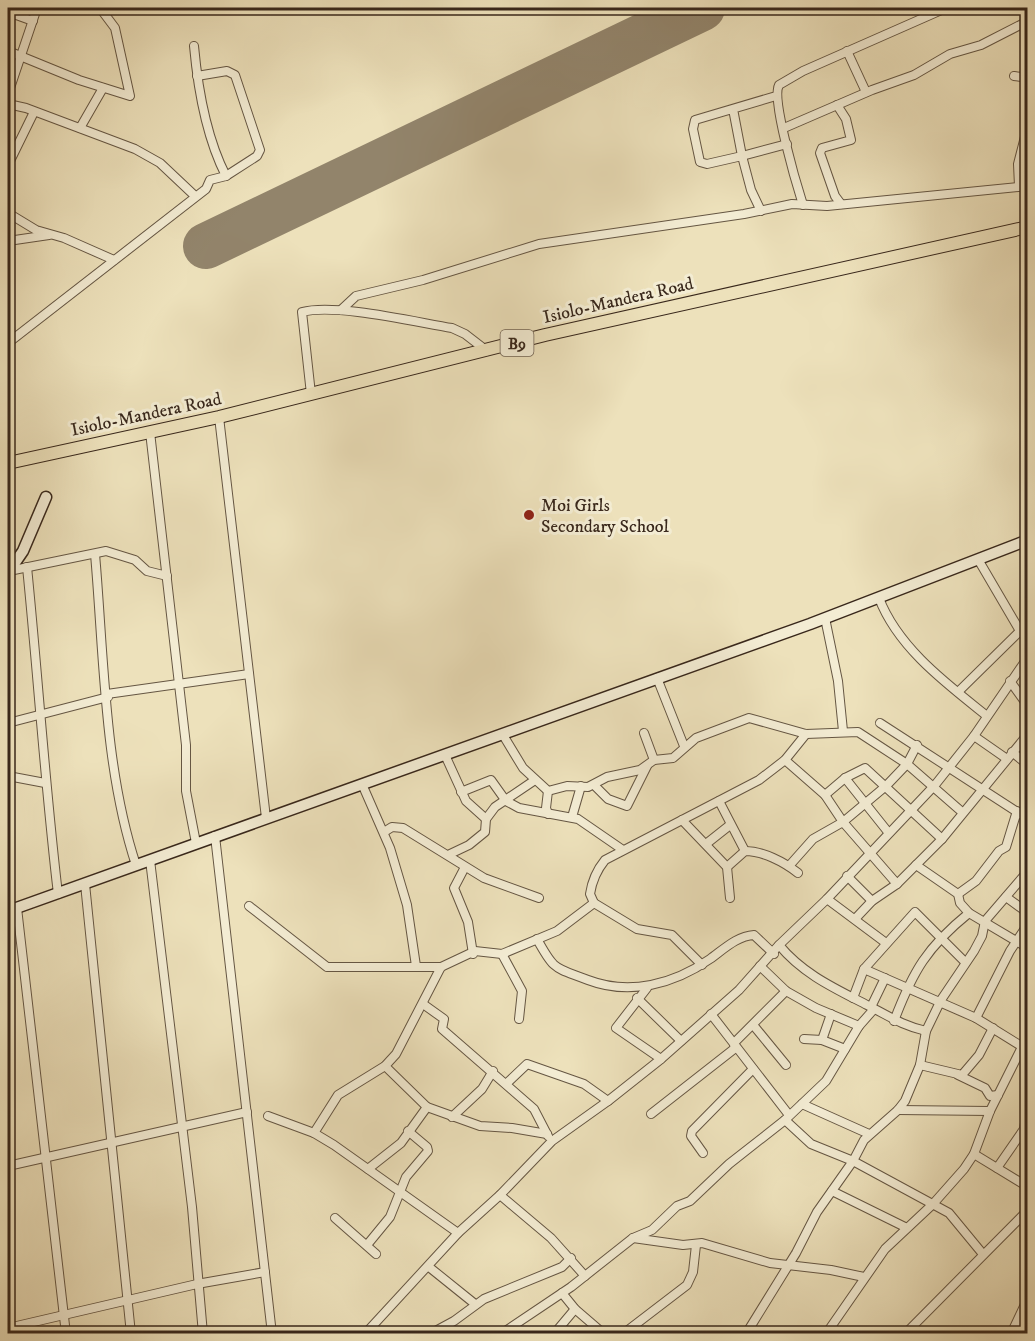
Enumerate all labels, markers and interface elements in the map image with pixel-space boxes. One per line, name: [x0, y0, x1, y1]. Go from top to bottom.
street label: Isiolo-Mandera Road: [541, 273, 696, 329]
road number: B9: [500, 330, 534, 356]
street label: Isiolo-Mandera Road: [69, 388, 224, 442]
place label: Moi Girls Secondary School: [541, 495, 669, 538]
marker: Moi Girls Secondary School: [522, 508, 536, 522]

